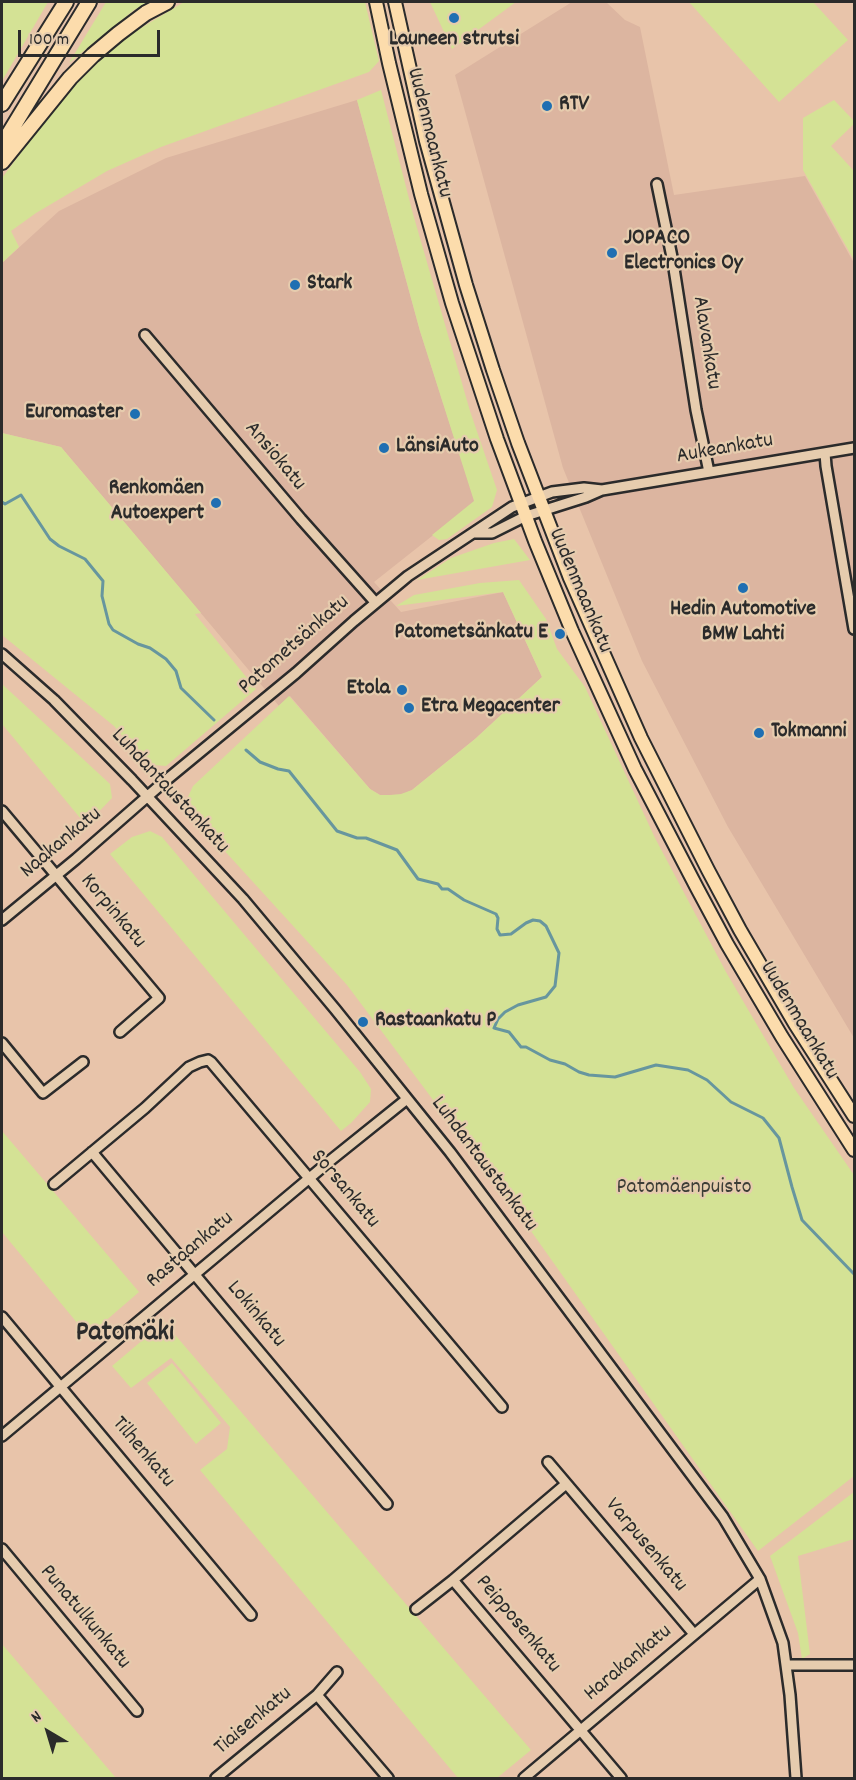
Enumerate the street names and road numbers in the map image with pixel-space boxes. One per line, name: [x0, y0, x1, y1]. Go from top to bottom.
street label: Uudenmaankatu: [399, 65, 457, 201]
street label: Alavankatu: [685, 294, 725, 392]
street label: Ansiokatu: [237, 417, 311, 497]
street label: Aukeankatu: [675, 429, 775, 471]
street label: Uudenmaankatu: [541, 525, 617, 657]
street label: Patometsänkatu: [234, 591, 356, 701]
street label: Luhdantaustankatu: [104, 724, 234, 860]
street label: Naakankatu: [16, 802, 108, 886]
street label: Korpinkatu: [73, 869, 151, 955]
street label: Uudenmaankatu: [752, 957, 844, 1085]
street label: Luhdantaustankatu: [424, 1092, 542, 1238]
street label: Sorsankatu: [304, 1145, 384, 1235]
street label: Rastaankatu: [142, 1207, 240, 1295]
street label: Lokinkatu: [220, 1276, 290, 1354]
street label: Tilhenkatu: [105, 1412, 179, 1494]
street label: Varpusenkatu: [598, 1494, 692, 1598]
street label: Punatulkunkatu: [33, 1560, 135, 1676]
street label: Peipposenkatu: [468, 1571, 566, 1679]
street label: Harakankatu: [580, 1620, 678, 1708]
street label: Tiaisenkatu: [210, 1682, 298, 1762]

